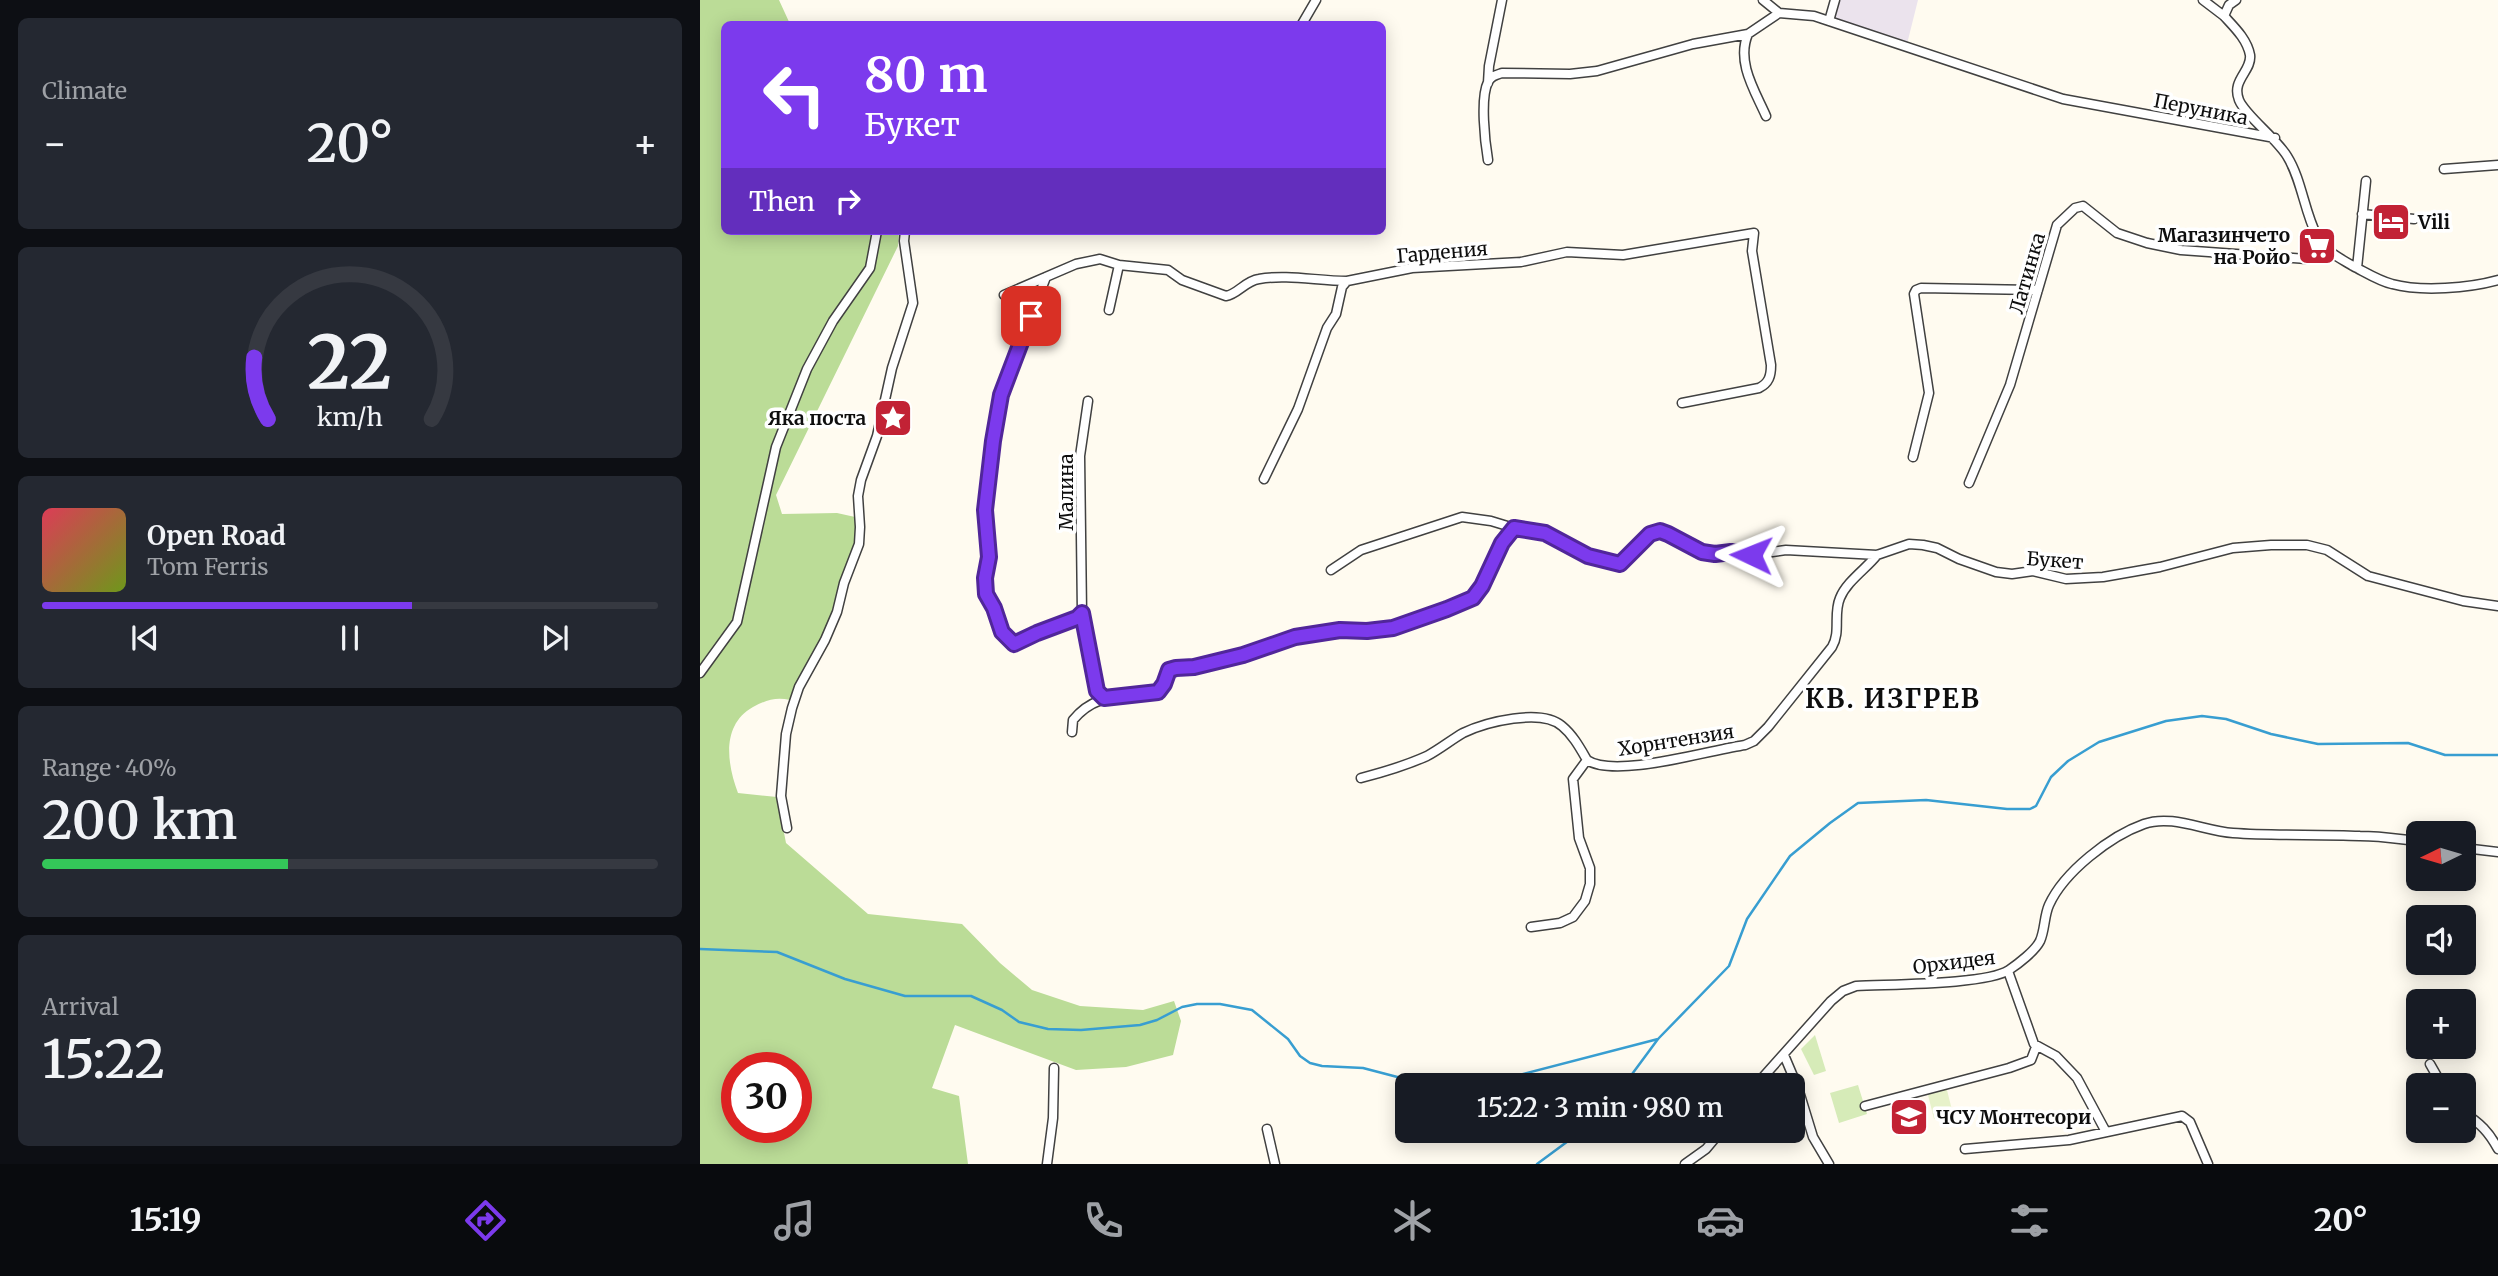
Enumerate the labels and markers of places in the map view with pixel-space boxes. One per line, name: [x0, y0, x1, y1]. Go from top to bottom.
hotel icon: Vili: [2370, 201, 2412, 243]
place label: Vili: [2417, 210, 2451, 234]
place label: Магазинчето на Ройо: [2158, 223, 2290, 269]
supermarket icon: Магазинчето на Ройо: [2296, 225, 2338, 267]
pin: [1001, 286, 1061, 346]
place icon: Яка поста: [872, 397, 914, 439]
place label: Яка поста: [768, 406, 866, 430]
school or university icon: ЧСУ Монтесори: [1888, 1096, 1930, 1138]
place label: ЧСУ Монтесори: [1936, 1105, 2091, 1129]

